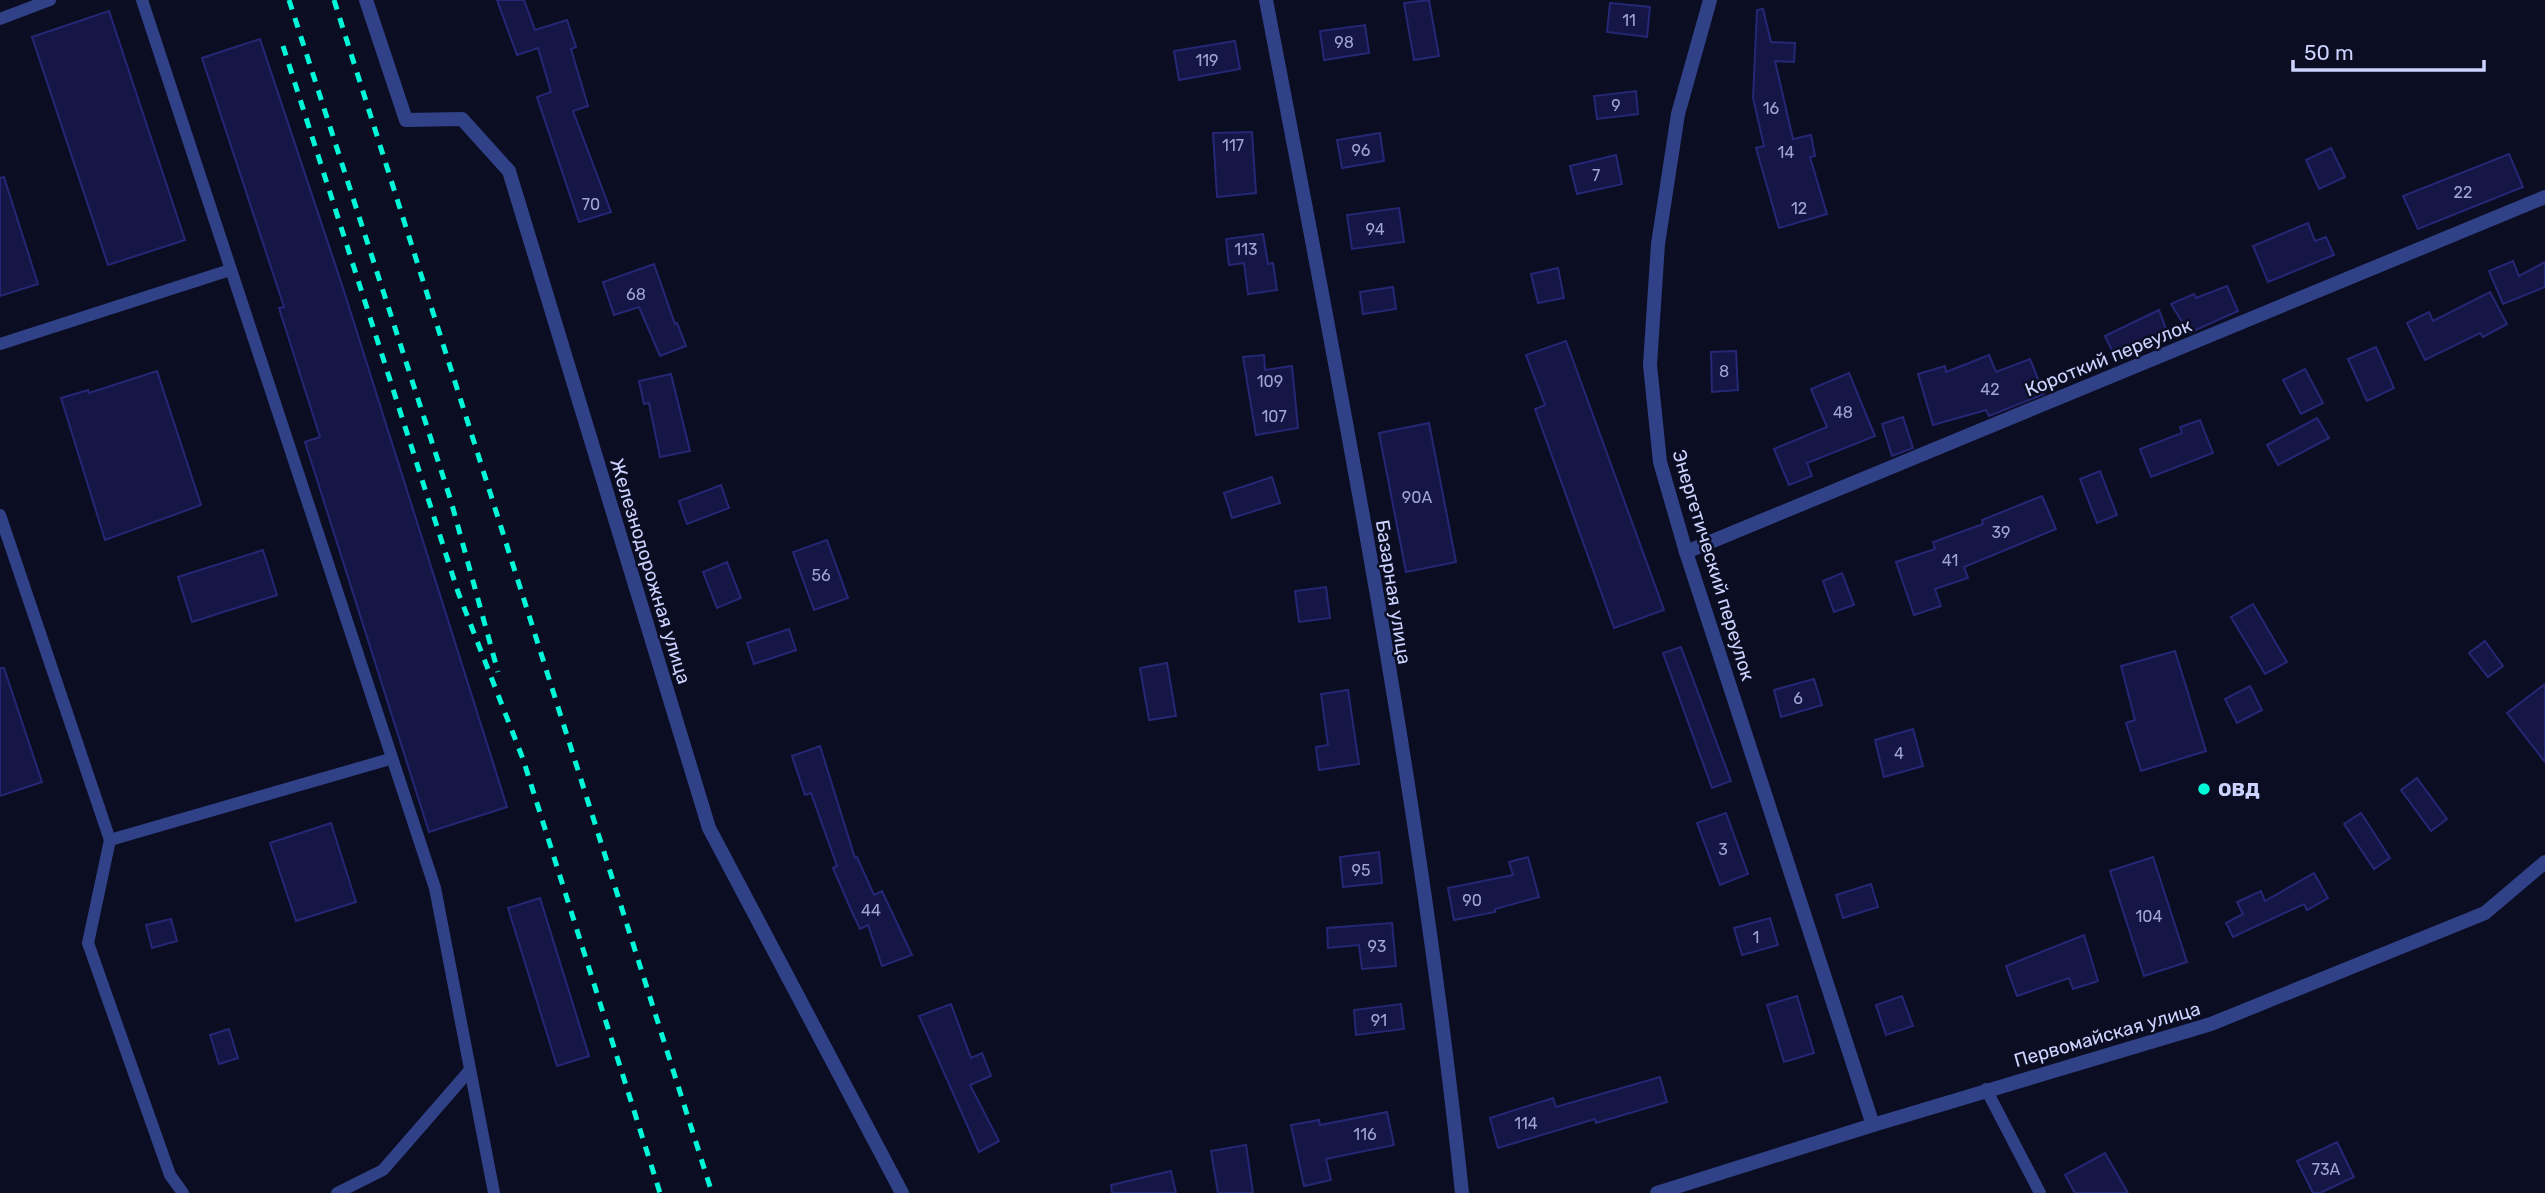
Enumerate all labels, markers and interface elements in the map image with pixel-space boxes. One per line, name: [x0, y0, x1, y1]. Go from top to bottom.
house number: 11: [1622, 11, 1636, 30]
scale bar: [2293, 28, 2484, 72]
house number: 98: [1334, 33, 1354, 52]
text: 50 m: [2304, 40, 2354, 65]
house number: 119: [1195, 51, 1219, 70]
house number: 9: [1611, 96, 1621, 115]
house number: 16: [1763, 99, 1780, 118]
house number: 117: [1222, 136, 1244, 155]
house number: 96: [1352, 141, 1371, 160]
house number: 14: [1778, 143, 1794, 162]
house number: 7: [1592, 166, 1600, 185]
house number: 22: [2454, 183, 2472, 202]
house number: 70: [582, 195, 600, 214]
house number: 12: [1791, 199, 1807, 218]
house number: 94: [1365, 220, 1385, 239]
house number: 113: [1234, 240, 1258, 259]
house number: 68: [626, 285, 646, 304]
street label: Короткий переулок: [2021, 313, 2195, 401]
house number: 8: [1719, 362, 1729, 381]
house number: 109: [1257, 372, 1283, 391]
house number: 42: [1980, 380, 2000, 399]
house number: 48: [1833, 403, 1853, 422]
house number: 107: [1261, 407, 1287, 426]
street label: Энергетический переулок: [1667, 447, 1760, 684]
street label: Железнодорожная улица: [605, 456, 696, 687]
house number: 90А: [1402, 488, 1432, 507]
street label: Базарная улица: [1371, 518, 1416, 666]
house number: 39: [1991, 523, 2011, 542]
house number: 41: [1942, 551, 1958, 570]
house number: 56: [811, 566, 831, 585]
house number: 6: [1793, 689, 1803, 708]
house number: 4: [1894, 744, 1904, 763]
place label: ОВД: [2218, 778, 2260, 801]
marker: ОВД: [2196, 781, 2212, 797]
house number: 3: [1718, 840, 1728, 859]
house number: 95: [1352, 861, 1371, 880]
house number: 90: [1462, 891, 1482, 910]
house number: 44: [861, 901, 881, 920]
house number: 104: [2136, 907, 2163, 926]
house number: 1: [1753, 928, 1759, 947]
house number: 93: [1368, 937, 1386, 956]
street label: Первомайская улица: [2011, 997, 2203, 1072]
house number: 91: [1371, 1011, 1387, 1030]
house number: 114: [1514, 1114, 1538, 1133]
house number: 116: [1353, 1125, 1377, 1144]
house number: 73А: [2312, 1160, 2341, 1179]

